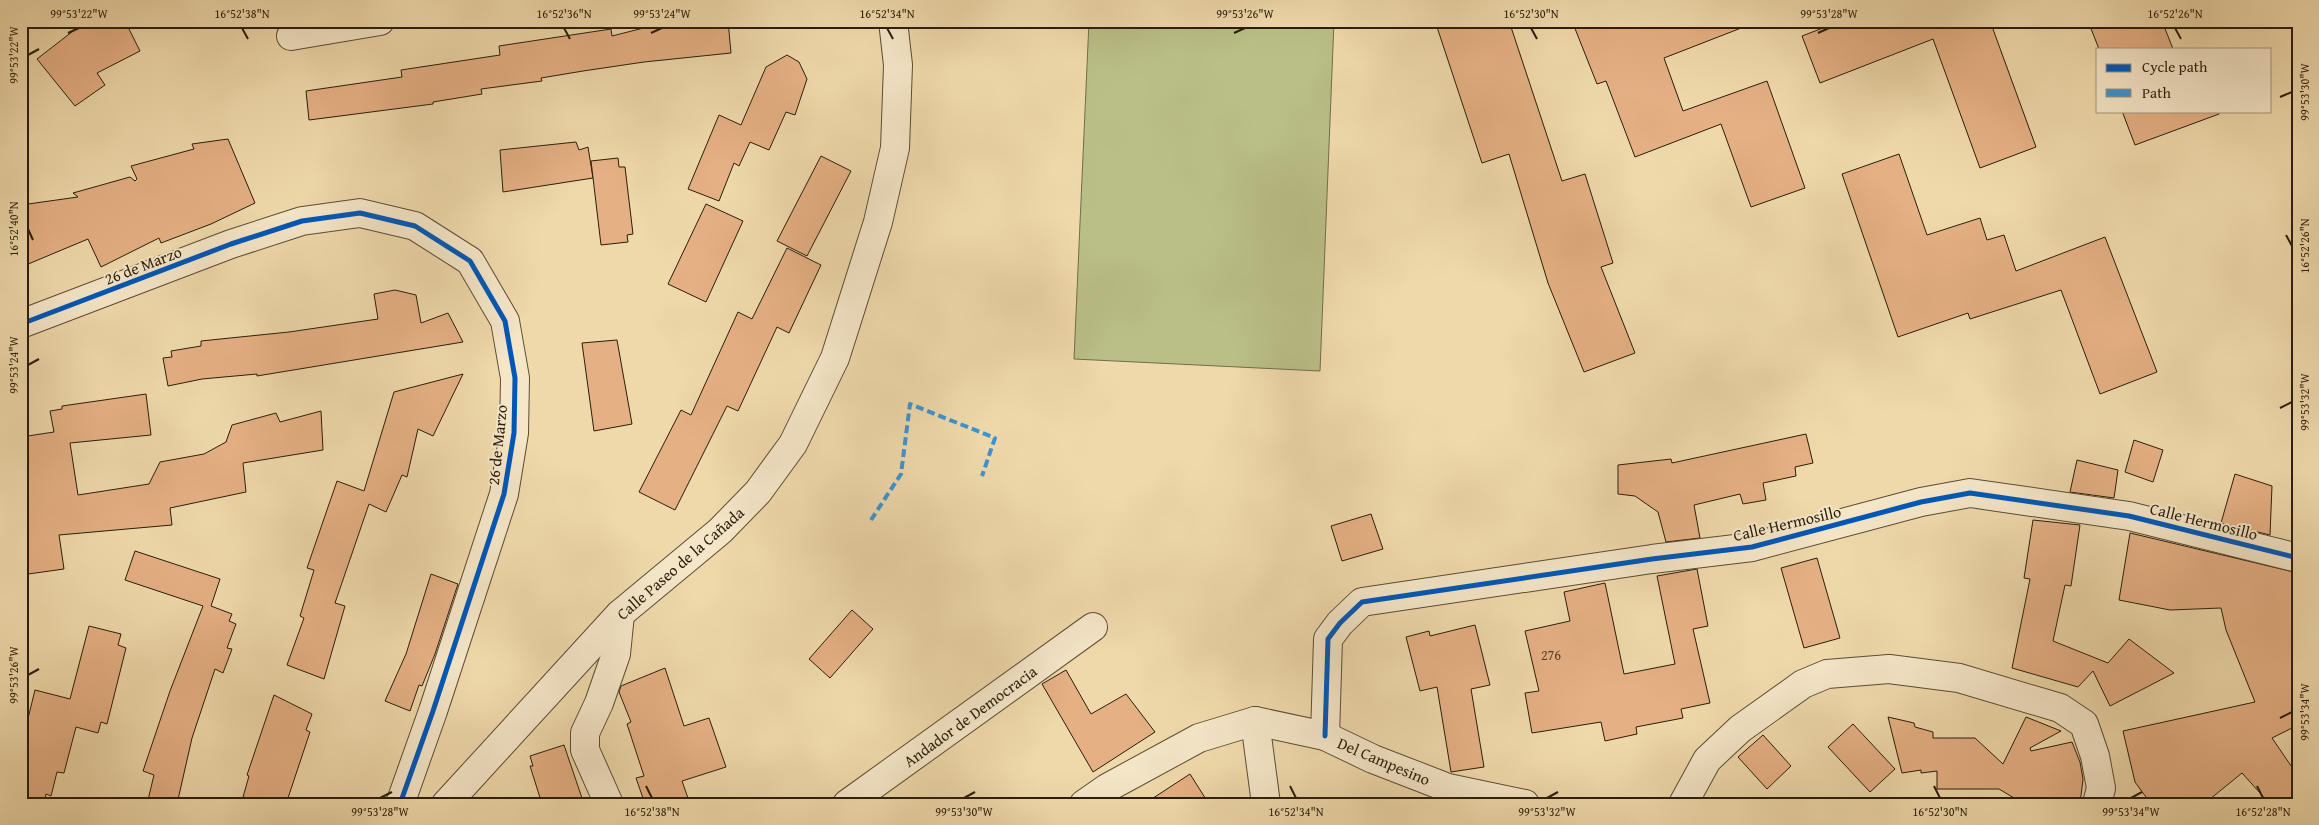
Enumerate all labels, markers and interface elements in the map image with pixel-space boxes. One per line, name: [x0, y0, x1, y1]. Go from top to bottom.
text: 99°53'22"W: [50, 5, 109, 22]
text: 16°52'38"N: [214, 5, 270, 22]
text: 16°52'36"N: [536, 5, 592, 22]
text: 99°53'24"W: [633, 5, 692, 22]
text: 16°52'34"N: [859, 5, 915, 22]
text: 99°53'26"W: [1216, 5, 1275, 22]
text: 16°52'30"N: [1503, 5, 1559, 22]
text: 99°53'28"W: [1800, 5, 1859, 22]
text: 16°52'26"N: [2147, 5, 2203, 22]
text: 99°53'22"W: [5, 25, 22, 84]
legend: [2096, 48, 2272, 112]
text: Cycle path: [2142, 56, 2208, 77]
text: 99°53'30"W: [2296, 62, 2313, 121]
text: Path: [2142, 82, 2171, 103]
text: 16°52'40"N: [5, 201, 22, 257]
text: 16°52'26"N: [2296, 218, 2313, 274]
street label: 26 de Marzo: [101, 239, 185, 291]
text: 99°53'24"W: [5, 335, 22, 394]
text: 99°53'32"W: [2296, 372, 2313, 431]
street label: 26 de Marzo: [481, 403, 513, 487]
street label: Calle Hermosillo: [2148, 496, 2260, 546]
street label: Calle Hermosillo: [1731, 499, 1843, 547]
street label: Calle Paseo de la Cañada: [611, 501, 749, 625]
text: 99°53'26"W: [5, 645, 22, 704]
house number: 276: [1541, 645, 1561, 665]
street label: Andador de Democracia: [898, 659, 1042, 773]
text: 99°53'34"W: [2296, 682, 2313, 741]
street label: Del Campesino: [1334, 731, 1434, 791]
text: 99°53'28"W: [351, 803, 410, 820]
text: 16°52'38"N: [624, 803, 680, 820]
text: 99°53'30"W: [935, 803, 994, 820]
text: 16°52'34"N: [1268, 803, 1324, 820]
text: 99°53'32"W: [1518, 803, 1577, 820]
text: 16°52'30"N: [1912, 803, 1968, 820]
text: 99°53'34"W: [2102, 803, 2161, 820]
text: 16°52'28"N: [2235, 803, 2291, 820]

